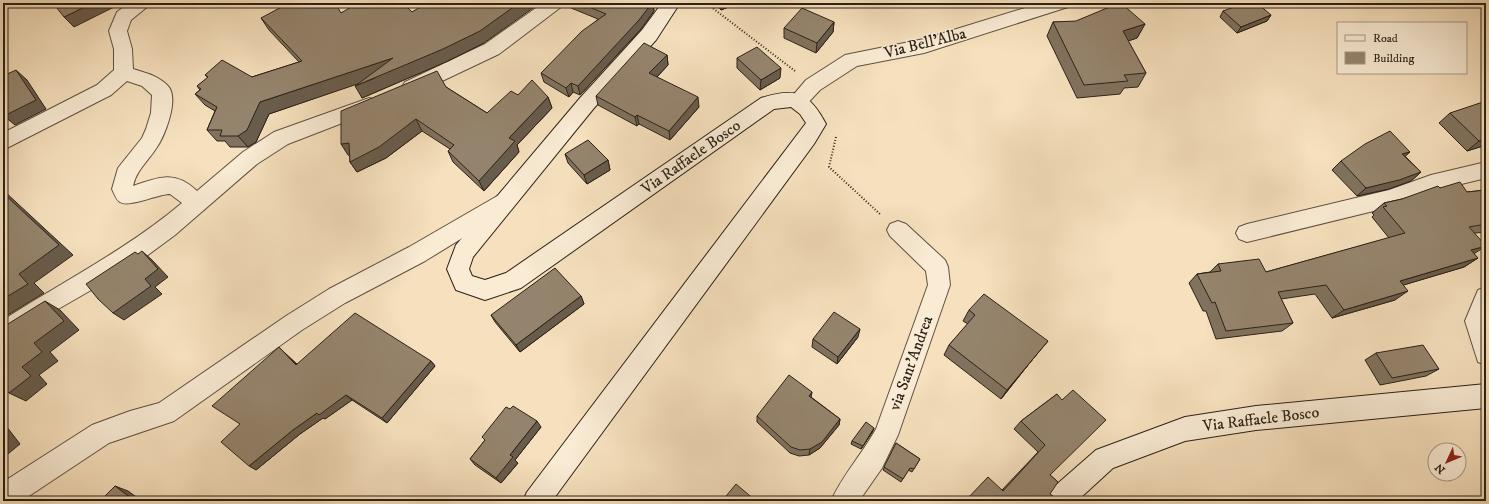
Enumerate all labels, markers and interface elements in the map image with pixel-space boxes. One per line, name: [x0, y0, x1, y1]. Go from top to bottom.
legend: [1337, 22, 1467, 74]
street label: Via Bell'Alba: [881, 23, 968, 63]
text: Road: [1373, 31, 1398, 46]
text: Building: [1373, 51, 1414, 66]
street label: Via Raffaele Bosco: [637, 115, 745, 199]
street label: via Sant'Andrea: [884, 313, 937, 414]
street label: Via Raffaele Bosco: [1201, 402, 1320, 436]
north arrow: [1427, 442, 1467, 482]
text: N: [1432, 460, 1449, 476]

